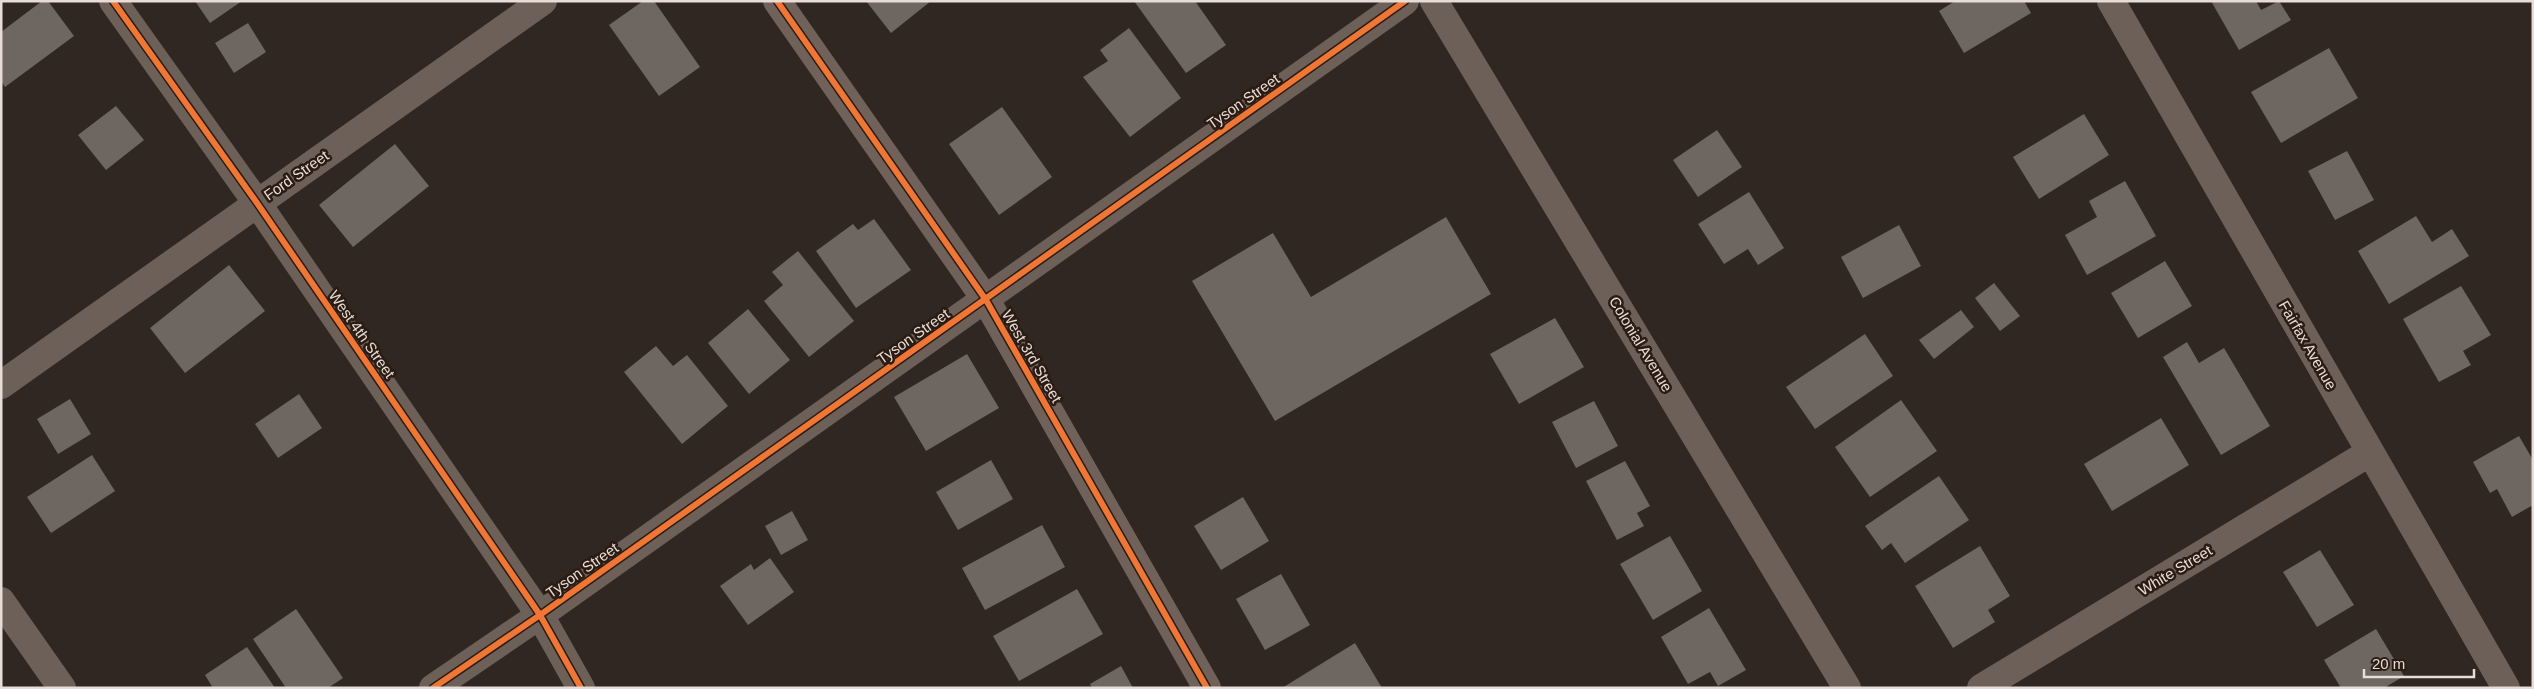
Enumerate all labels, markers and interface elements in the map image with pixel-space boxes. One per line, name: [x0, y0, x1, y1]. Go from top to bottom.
street label: Tyson Street: [1204, 69, 1283, 132]
street label: Ford Street: [260, 146, 332, 203]
street label: West 4th Street: [325, 287, 399, 382]
street label: Colonial Avenue: [1606, 293, 1676, 395]
street label: Fairfax Avenue: [2276, 298, 2340, 392]
street label: Tyson Street: [874, 304, 953, 367]
street label: West 3rd Street: [999, 307, 1066, 406]
street label: Tyson Street: [543, 538, 622, 601]
street label: White Street: [2135, 541, 2215, 599]
scale bar: [2364, 646, 2474, 678]
text: 20 m: [2372, 655, 2405, 672]

